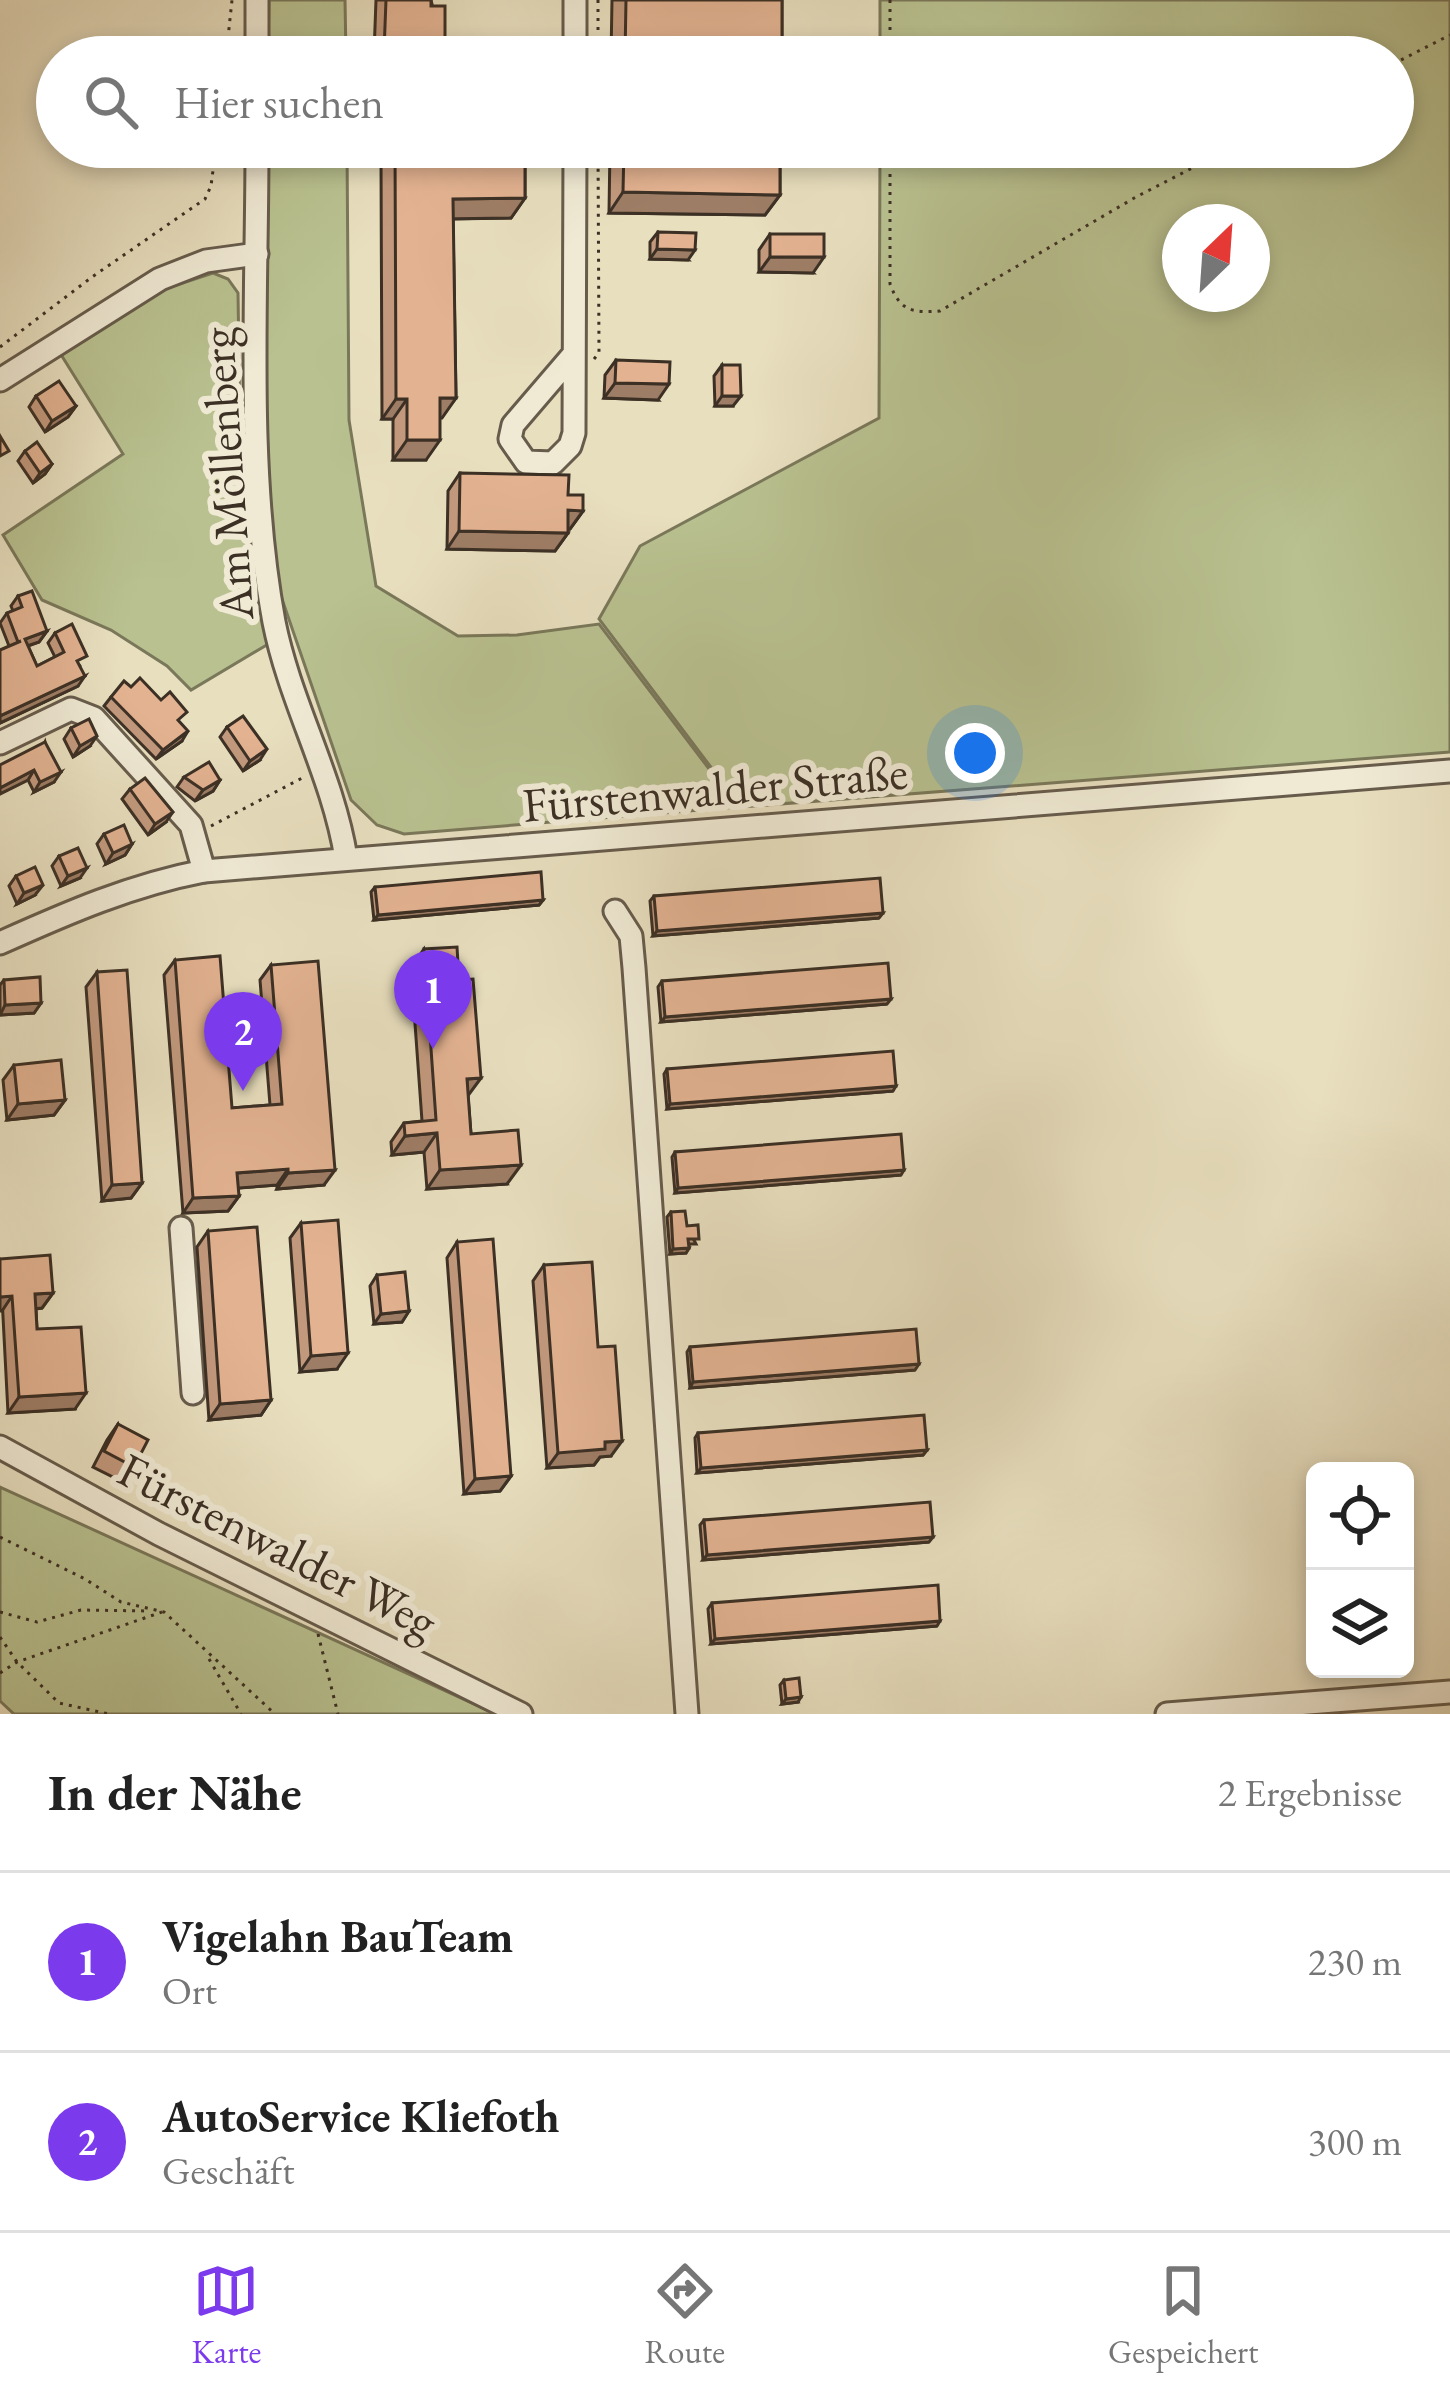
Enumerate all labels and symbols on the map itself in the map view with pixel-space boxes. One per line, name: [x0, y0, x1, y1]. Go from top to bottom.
north arrow: [1162, 204, 1270, 312]
street label: Am Möllenberg: [185, 325, 267, 623]
your location: [945, 723, 1005, 783]
street label: Fürstenwalder Straße: [520, 740, 910, 836]
pin: 1: [394, 950, 472, 1049]
pin: 2: [204, 992, 282, 1091]
street label: Fürstenwalder Weg: [108, 1438, 449, 1652]

